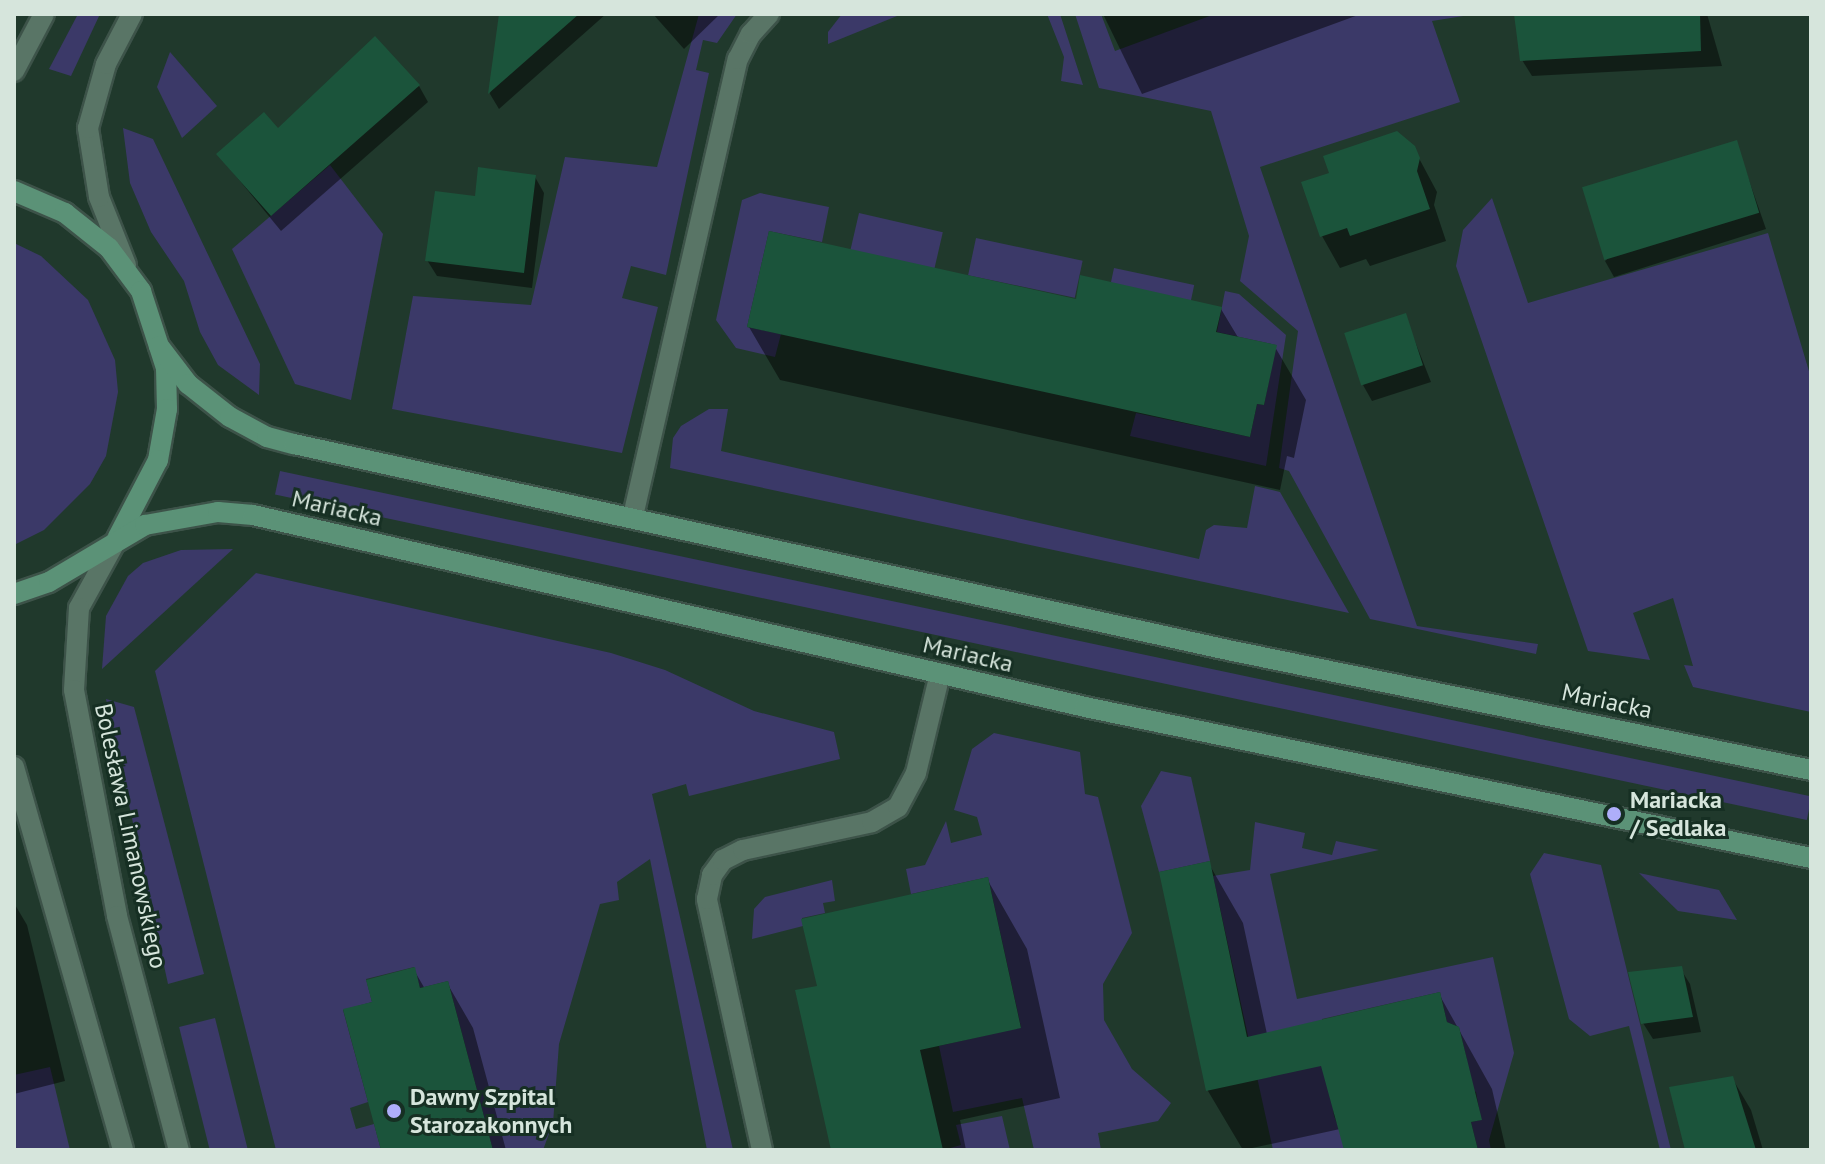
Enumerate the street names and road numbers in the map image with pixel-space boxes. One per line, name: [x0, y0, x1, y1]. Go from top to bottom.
street label: Mariacka: [289, 484, 385, 532]
street label: Mariacka: [920, 630, 1016, 678]
street label: Mariacka: [1559, 677, 1655, 725]
street label: Bolesława Limanowskiego: [89, 701, 173, 971]

